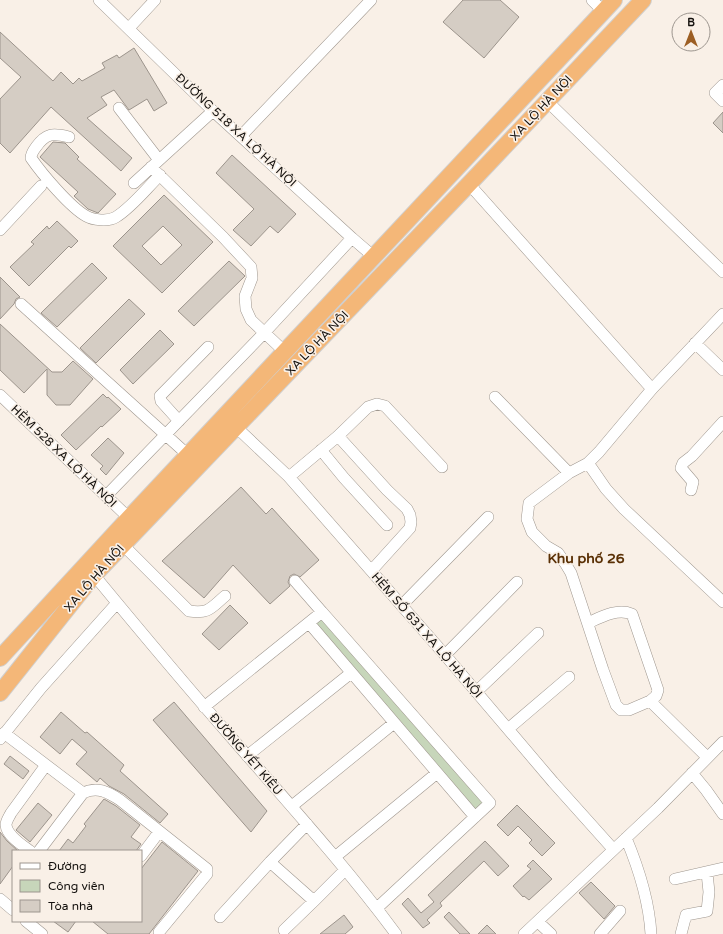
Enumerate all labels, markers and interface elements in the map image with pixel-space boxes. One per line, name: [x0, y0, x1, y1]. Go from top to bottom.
north arrow: [671, 12, 711, 52]
text: B: [687, 16, 695, 29]
street label: ĐƯỜNG 518 XA LỘ HÀ NỘI: [173, 70, 299, 190]
street label: XA LỘ HÀ NỘI: [507, 72, 575, 144]
street label: XA LỘ HÀ NỘI: [283, 308, 351, 378]
street label: HẺM 528 XA LỘ HÀ NỘI: [8, 402, 120, 510]
street label: XA LỘ HÀ NỘI: [61, 542, 127, 614]
district label: Khu phố 26: [547, 550, 625, 567]
street label: HẺM SỐ 631 XA LỘ HÀ NỘI: [369, 569, 485, 701]
street label: ĐƯỜNG YẾT KIÊU: [207, 710, 285, 798]
legend: [12, 850, 142, 922]
text: Đường: [48, 859, 87, 873]
text: Công viên: [48, 879, 105, 893]
text: Tòa nhà: [48, 899, 93, 913]

